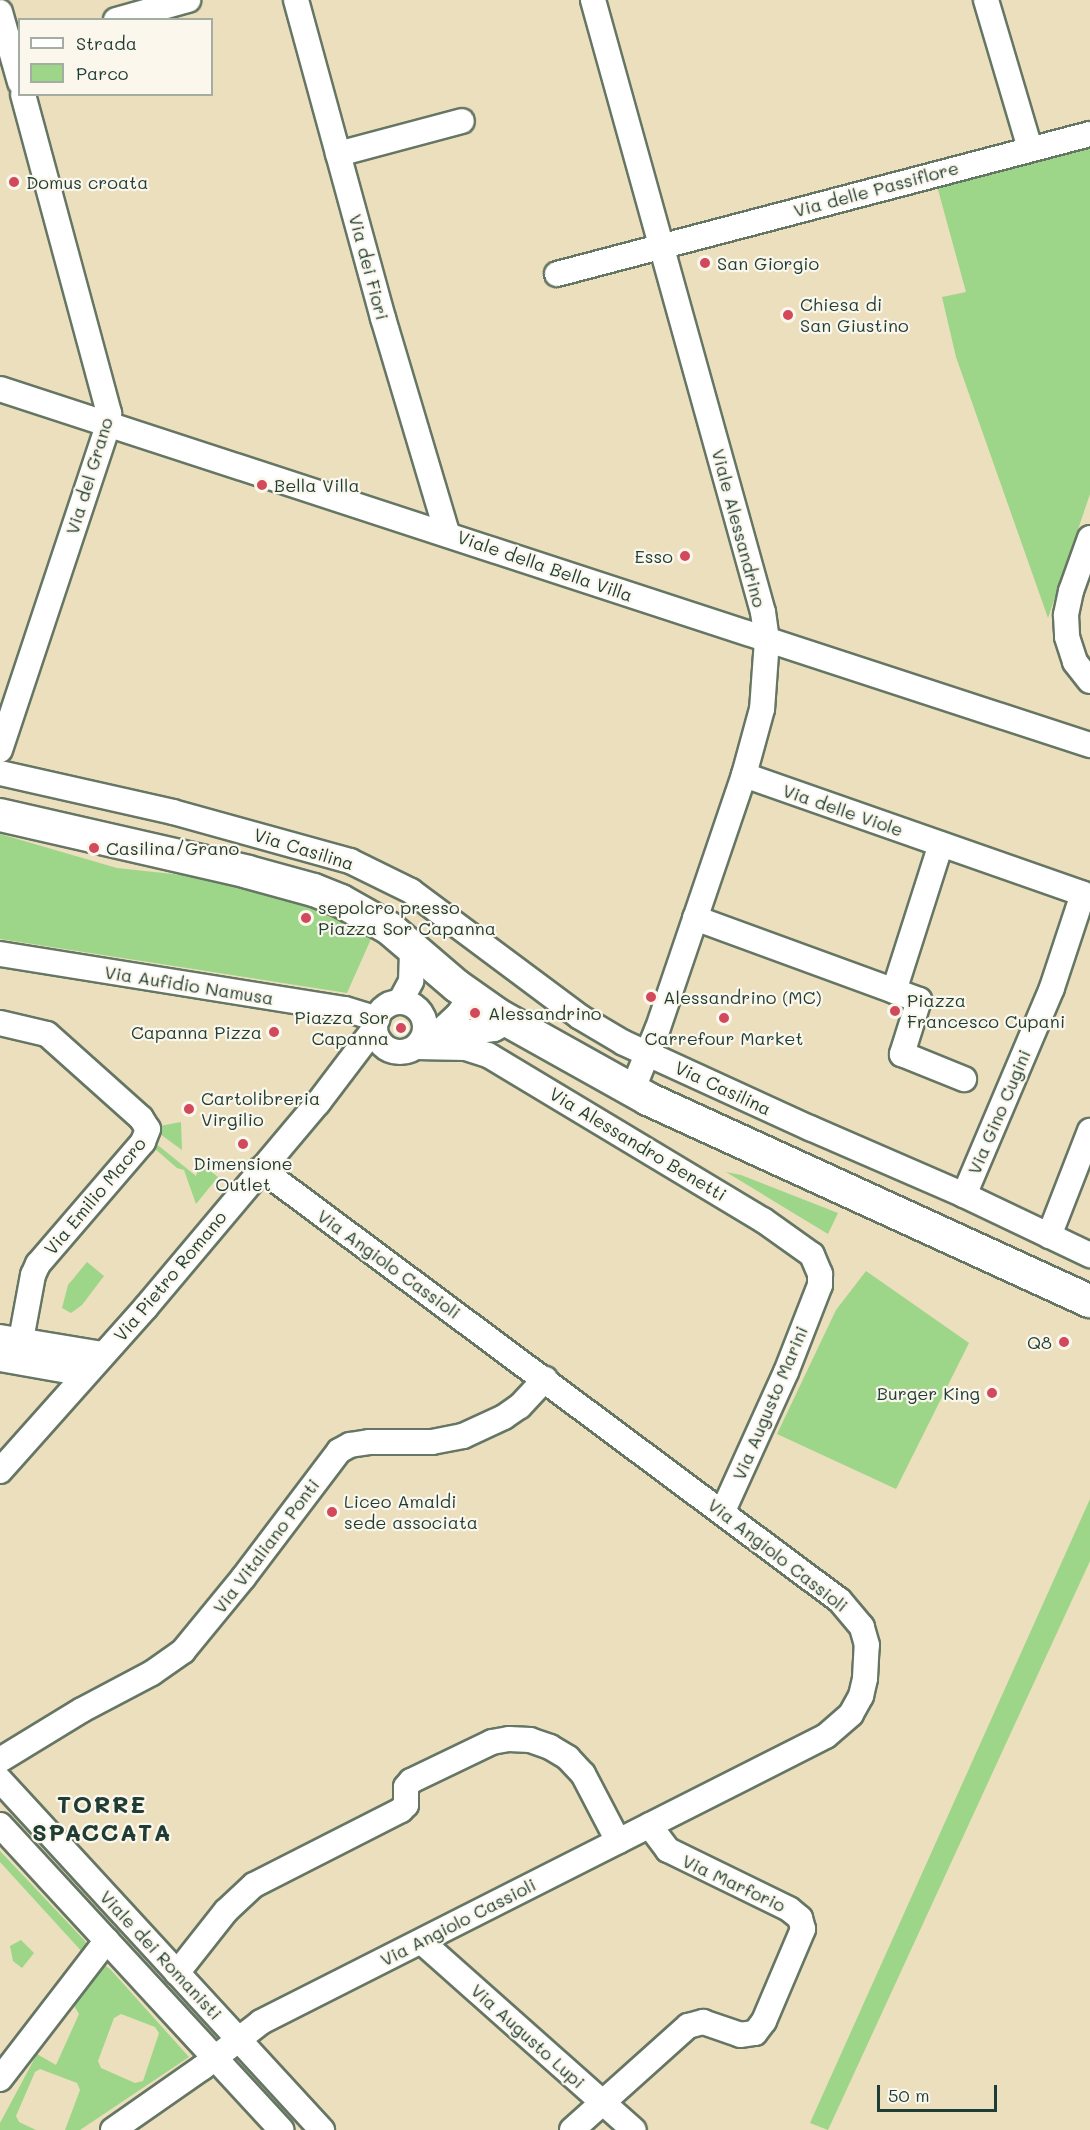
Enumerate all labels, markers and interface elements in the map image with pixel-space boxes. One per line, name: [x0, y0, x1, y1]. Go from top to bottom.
legend: [18, 18, 213, 96]
text: Strada: [76, 31, 137, 55]
text: Parco: [76, 61, 129, 85]
street label: Via delle Passiflore: [791, 157, 961, 221]
place label: Domus croata: [26, 171, 148, 193]
marker: Domus croata: [7, 175, 21, 189]
street label: Via dei Fiori: [345, 212, 393, 322]
place label: San Giorgio: [717, 252, 819, 274]
marker: San Giorgio: [698, 256, 712, 270]
place label: Chiesa di San Giustino: [800, 294, 909, 336]
marker: Chiesa di San Giustino: [781, 308, 795, 322]
street label: Via del Grano: [61, 415, 117, 537]
street label: Viale Alessandrino: [707, 446, 771, 610]
place label: Bella Villa: [274, 474, 360, 496]
marker: Bella Villa: [255, 478, 269, 492]
street label: Viale della Bella Villa: [455, 526, 635, 606]
place label: Esso: [635, 545, 673, 567]
marker: Esso: [678, 549, 692, 563]
street label: Via delle Viole: [780, 779, 906, 841]
street label: Via Casilina: [251, 824, 357, 874]
place label: Casilina/Grano: [106, 837, 239, 859]
marker: Casilina/Grano: [87, 841, 101, 855]
place label: sepolcro presso Piazza Sor Capanna: [318, 897, 496, 940]
marker: sepolcro presso Piazza Sor Capanna: [299, 911, 313, 925]
street label: Via Aufidio Namusa: [103, 961, 275, 1009]
place label: Alessandrino (MC): [663, 986, 822, 1008]
marker: Alessandrino (MC): [644, 990, 658, 1004]
place label: Piazza Francesco Cupani: [907, 990, 1065, 1032]
place label: Alessandrino: [488, 1002, 601, 1024]
marker: Alessandrino: [466, 1004, 484, 1022]
marker: Piazza Francesco Cupani: [888, 1004, 902, 1018]
place label: Piazza Sor Capanna: [294, 1007, 389, 1050]
marker: Carrefour Market: [717, 1011, 731, 1025]
place label: Capanna Pizza: [131, 1021, 262, 1043]
marker: Piazza Sor Capanna: [394, 1021, 408, 1035]
marker: Capanna Pizza: [267, 1025, 281, 1039]
place label: Carrefour Market: [645, 1027, 803, 1049]
street label: Via Gino Cugini: [963, 1046, 1035, 1178]
street label: Via Casilina: [671, 1056, 775, 1120]
street label: Via Alessandro Benetti: [546, 1083, 730, 1205]
place label: Cartolibreria Virgilio: [201, 1088, 320, 1130]
marker: Cartolibreria Virgilio: [182, 1102, 196, 1116]
street label: Via Emilio Macro: [40, 1133, 150, 1259]
marker: Dimensione Outlet: [236, 1137, 250, 1151]
place label: Dimensione Outlet: [193, 1153, 293, 1196]
street label: Via Angiolo Cassioli: [313, 1205, 465, 1323]
street label: Via Pietro Romano: [109, 1206, 231, 1346]
street label: Via Augusto Marini: [728, 1323, 812, 1483]
place label: Q8: [1027, 1331, 1052, 1353]
marker: Q8: [1057, 1335, 1071, 1349]
place label: Burger King: [877, 1382, 980, 1404]
marker: Burger King: [985, 1386, 999, 1400]
street label: Via Vitaliano Ponti: [208, 1474, 324, 1618]
place label: Liceo Amaldi sede associata: [344, 1491, 478, 1534]
street label: Via Angiolo Cassioli: [704, 1494, 852, 1616]
marker: Liceo Amaldi sede associata: [325, 1505, 339, 1519]
district label: TORRE SPACCATA: [32, 1790, 172, 1846]
street label: Via Marforio: [679, 1850, 789, 1916]
street label: Via Angiolo Cassioli: [377, 1873, 539, 1971]
street label: Viale dei Romanisti: [95, 1886, 227, 2024]
street label: Via Augusto Lupi: [467, 1979, 589, 2093]
scale bar: [880, 2073, 1000, 2111]
text: 50 m: [888, 2083, 930, 2107]

